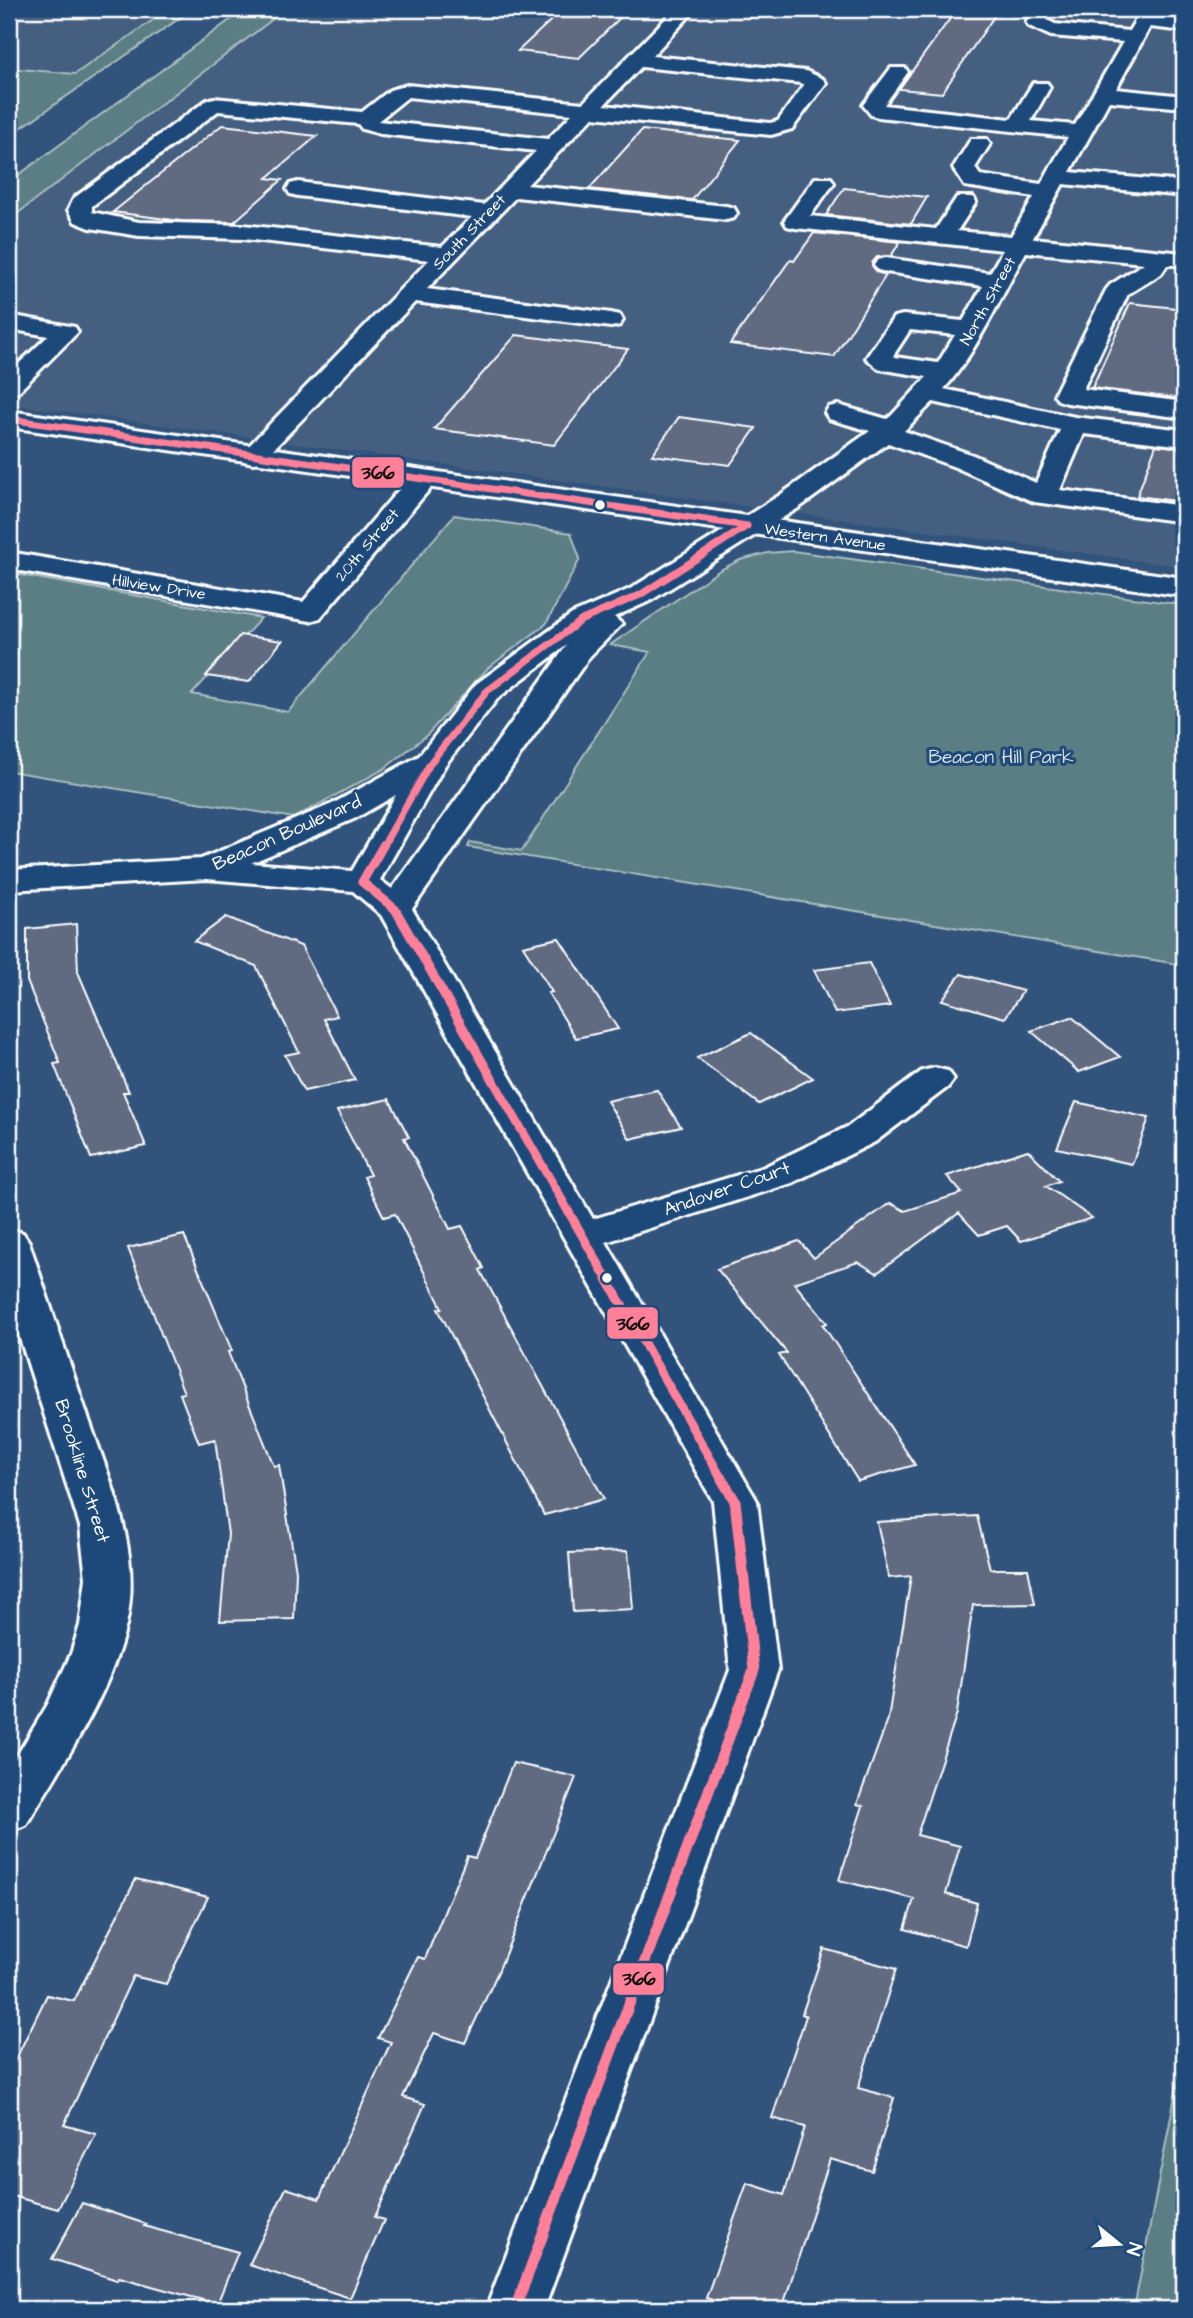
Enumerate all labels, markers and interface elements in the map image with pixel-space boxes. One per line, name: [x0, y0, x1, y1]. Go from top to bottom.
street label: South Street: [427, 189, 511, 275]
street label: North Street: [955, 252, 1022, 349]
line badge: 366: [351, 456, 405, 489]
text: 366: [360, 460, 395, 487]
unlabelled marker: [593, 498, 607, 512]
street label: 20th Street: [330, 503, 405, 586]
street label: Western Avenue: [763, 518, 887, 556]
street label: Hillview Drive: [111, 569, 208, 605]
park label: Beacon Hill Park: [928, 744, 1074, 771]
street label: Beacon Boulevard: [208, 788, 366, 878]
street label: Andover Court: [660, 1155, 794, 1223]
unlabelled marker: [600, 1271, 614, 1285]
line badge: 366: [606, 1306, 659, 1340]
text: 366: [615, 1311, 650, 1338]
street label: Brookline Street: [47, 1396, 117, 1546]
line badge: 366: [612, 1962, 665, 1996]
text: 366: [621, 1966, 656, 1993]
north arrow: [1084, 2210, 1154, 2280]
text: N: [1119, 2239, 1148, 2259]

